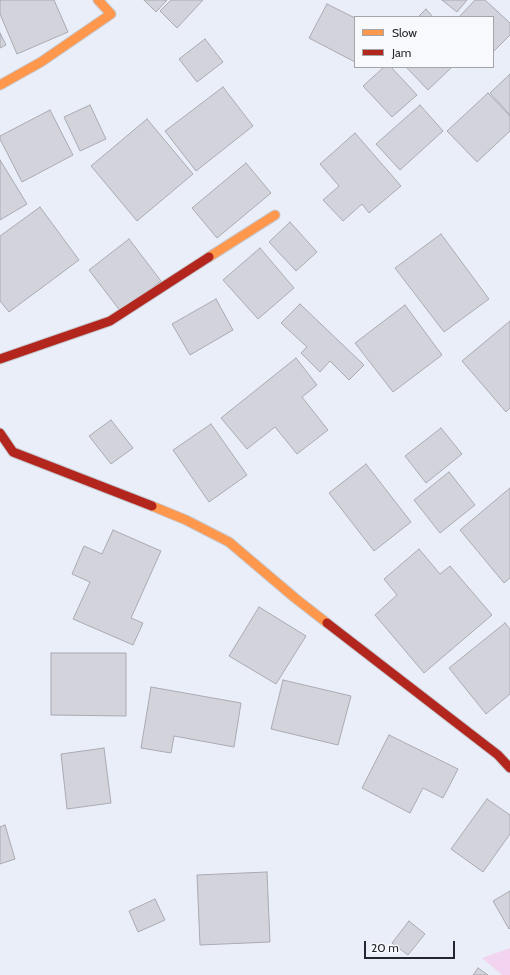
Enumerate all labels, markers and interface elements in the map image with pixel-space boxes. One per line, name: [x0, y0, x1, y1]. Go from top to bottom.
legend: [354, 16, 494, 68]
text: Slow: [392, 25, 417, 40]
text: Jam: [392, 45, 411, 60]
scale bar: [366, 933, 457, 959]
text: 20 m: [371, 940, 399, 955]

